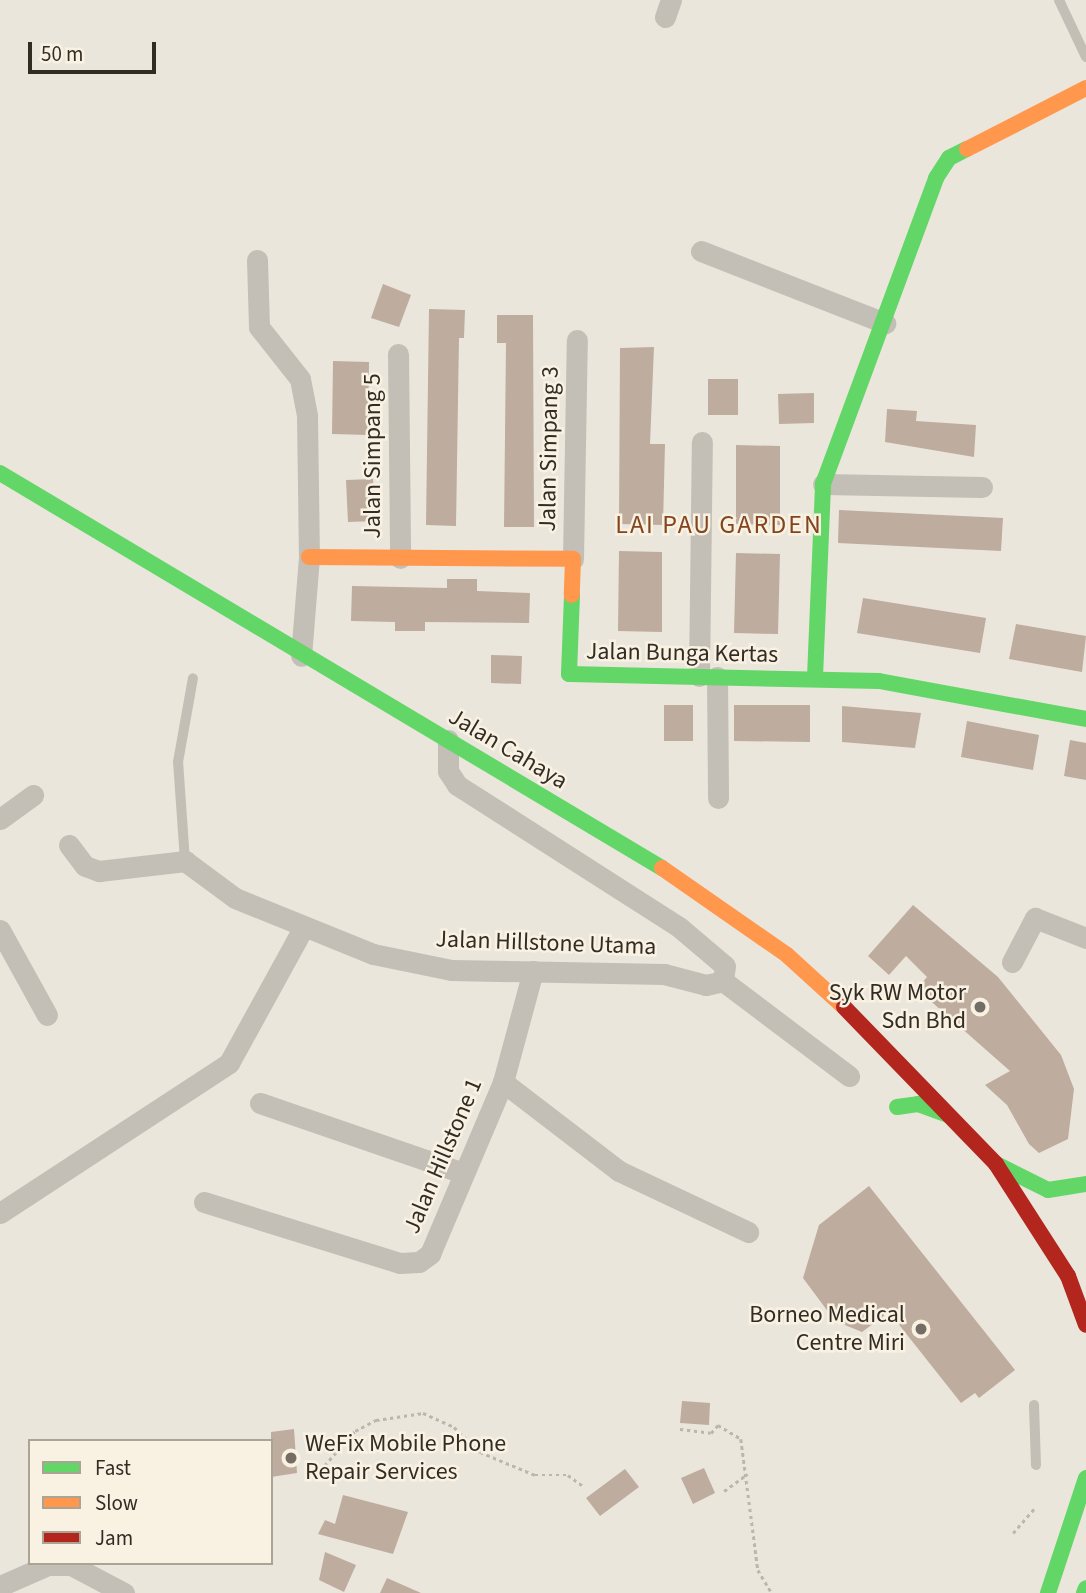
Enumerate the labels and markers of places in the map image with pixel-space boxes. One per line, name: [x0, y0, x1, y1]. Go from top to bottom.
place label: Syk RW Motor Sdn Bhd: [829, 979, 966, 1035]
marker: Syk RW Motor Sdn Bhd: [972, 999, 988, 1015]
place label: Borneo Medical Centre Miri: [749, 1301, 905, 1357]
marker: Borneo Medical Centre Miri: [911, 1319, 931, 1339]
place label: WeFix Mobile Phone Repair Services: [305, 1430, 506, 1486]
marker: WeFix Mobile Phone Repair Services: [283, 1450, 299, 1466]

